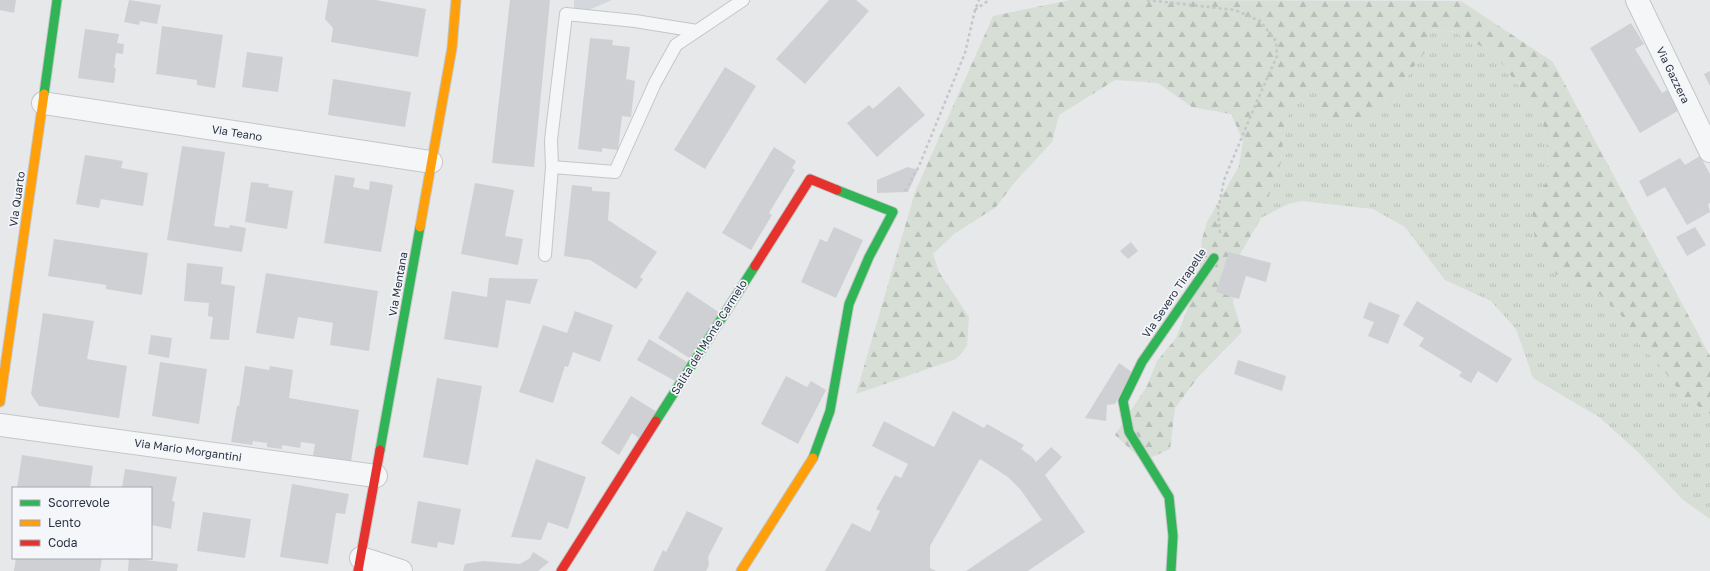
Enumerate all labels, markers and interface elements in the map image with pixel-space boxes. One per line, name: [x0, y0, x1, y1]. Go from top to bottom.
street label: Via Gazzera: [1654, 44, 1693, 105]
street label: Via Teano: [211, 122, 264, 143]
street label: Via Quarto: [6, 170, 27, 227]
street label: Via Severo Tirapelle: [1139, 246, 1208, 340]
street label: Via Mentana: [385, 251, 410, 317]
street label: Salita del Monte Carmelo: [668, 277, 750, 397]
street label: Via Mario Morgantini: [133, 436, 243, 463]
legend: [12, 487, 152, 559]
text: Scorrevole: [48, 495, 110, 510]
text: Lento: [48, 515, 81, 530]
text: Coda: [48, 535, 78, 550]

